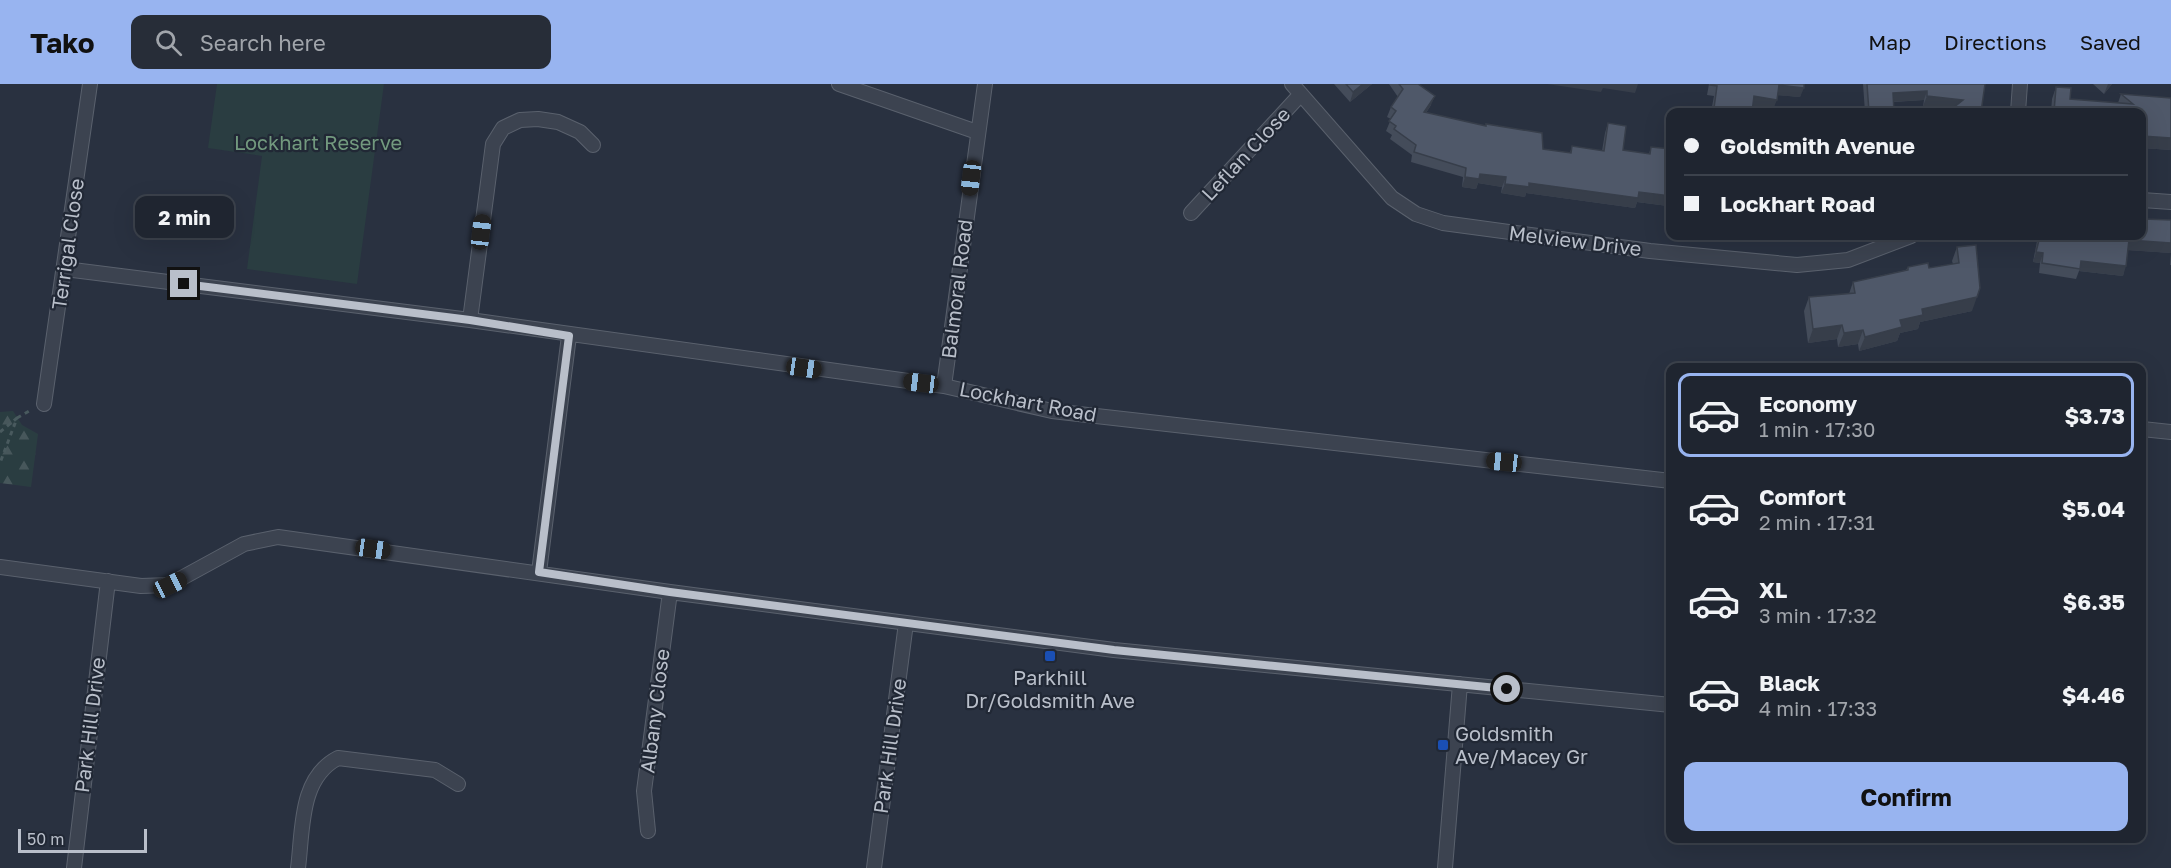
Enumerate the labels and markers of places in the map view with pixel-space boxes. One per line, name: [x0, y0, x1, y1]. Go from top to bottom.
marker: Parkhill Dr/Goldsmith Ave: [1043, 649, 1057, 663]
place label: Parkhill Dr/Goldsmith Ave: [965, 665, 1135, 712]
place label: Goldsmith Ave/Macey Gr: [1455, 721, 1588, 768]
marker: Goldsmith Ave/Macey Gr: [1436, 738, 1450, 752]

